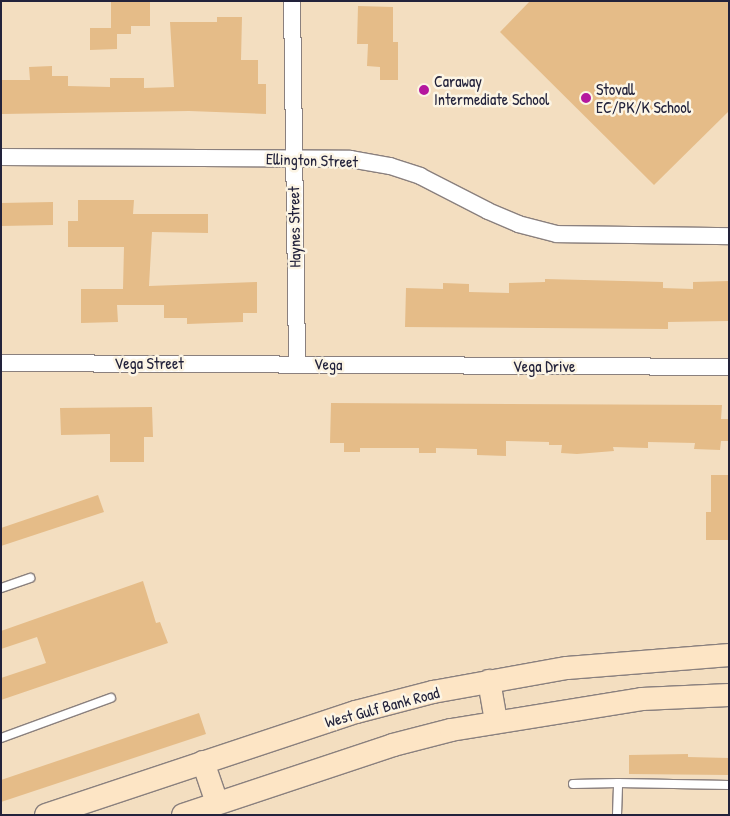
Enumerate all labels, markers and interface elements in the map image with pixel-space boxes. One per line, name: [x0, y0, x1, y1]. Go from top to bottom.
place label: Caraway Intermediate School: [434, 71, 549, 109]
place label: Stovall EC/PK/K School: [596, 79, 691, 117]
marker: Caraway Intermediate School: [418, 84, 430, 96]
marker: Stovall EC/PK/K School: [580, 92, 592, 104]
street label: Ellington Street: [266, 149, 358, 171]
street label: Haynes Street: [284, 186, 304, 268]
street label: Vega Street: [114, 353, 184, 373]
street label: Vega: [313, 354, 343, 374]
street label: Vega Drive: [513, 356, 575, 376]
street label: West Gulf Bank Road: [323, 683, 441, 731]

